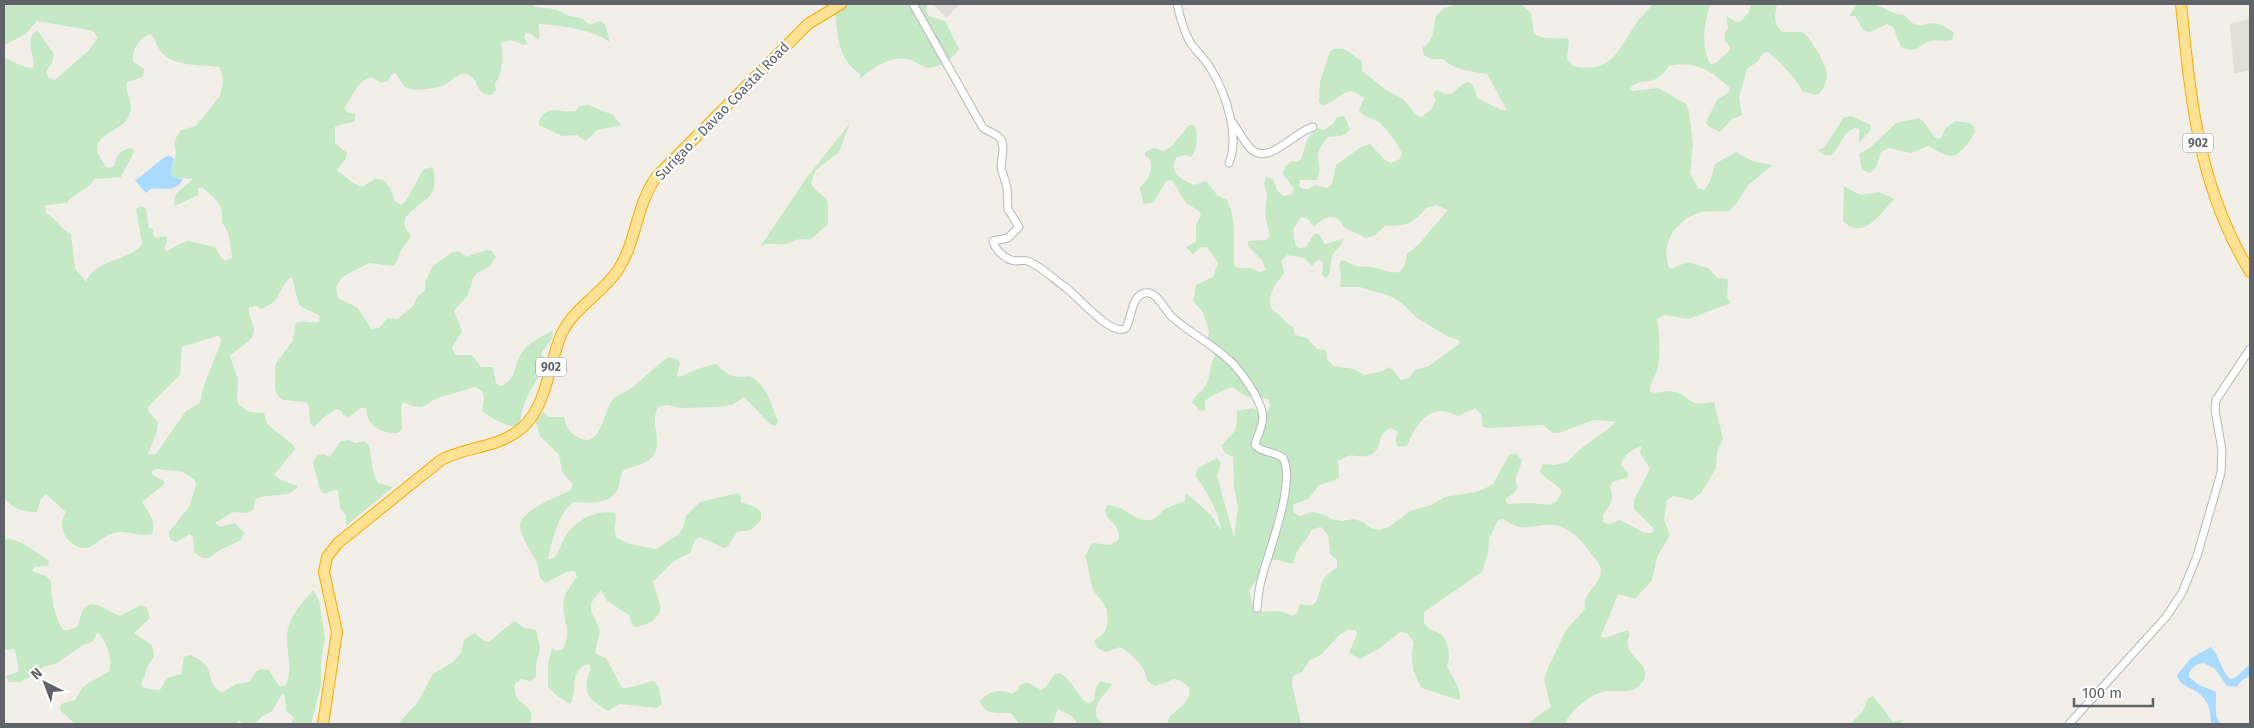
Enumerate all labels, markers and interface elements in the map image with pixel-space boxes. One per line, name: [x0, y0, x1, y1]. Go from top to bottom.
street label: Surigao - Davao Coastal Road: [652, 39, 793, 184]
road number: 902: [2183, 134, 2213, 152]
road number: 902: [536, 358, 566, 377]
north arrow: [20, 658, 70, 708]
text: N: [27, 664, 46, 683]
scale bar: [2074, 676, 2153, 708]
text: 100 m: [2082, 684, 2122, 702]

